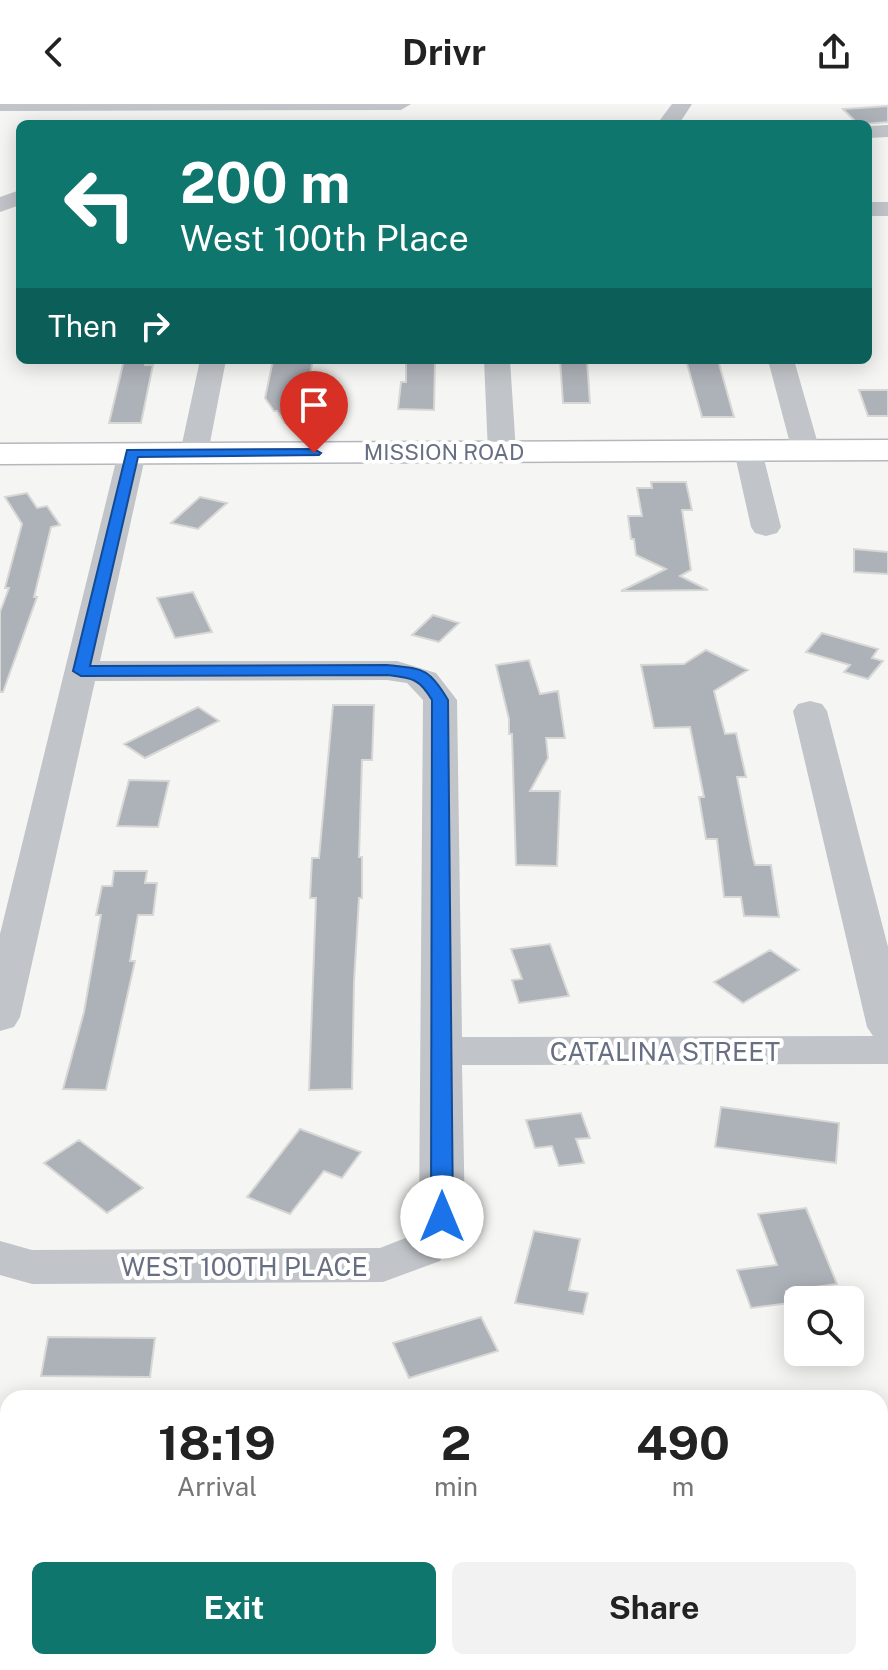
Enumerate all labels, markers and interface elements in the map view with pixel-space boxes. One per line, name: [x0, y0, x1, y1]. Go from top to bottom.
icon: back: [32, 30, 76, 74]
icon: share: [812, 30, 856, 74]
text: Drivr: [402, 31, 486, 73]
text: 200 m: [180, 150, 350, 216]
icon: left: [48, 152, 152, 256]
text: West 100th Place: [180, 217, 469, 259]
icon: right: [133, 304, 177, 348]
text: Then: [48, 308, 117, 344]
pin: [280, 371, 348, 453]
icon: arrive: [292, 383, 336, 427]
street label: MISSION ROAD: [364, 439, 524, 465]
street label: CATALINA STREET: [550, 1036, 780, 1067]
position arrow: [400, 1175, 484, 1259]
street label: WEST 100TH PLACE: [120, 1251, 368, 1282]
map controls: [784, 1286, 864, 1366]
button: search: [784, 1286, 864, 1366]
text: 18:19: [158, 1414, 276, 1471]
text: 2: [441, 1414, 471, 1471]
text: 490: [636, 1414, 730, 1471]
text: Arrival: [177, 1471, 257, 1502]
text: min: [434, 1471, 478, 1502]
text: m: [672, 1471, 694, 1502]
button: Exit: [32, 1562, 436, 1654]
button: Share: [452, 1562, 856, 1654]

